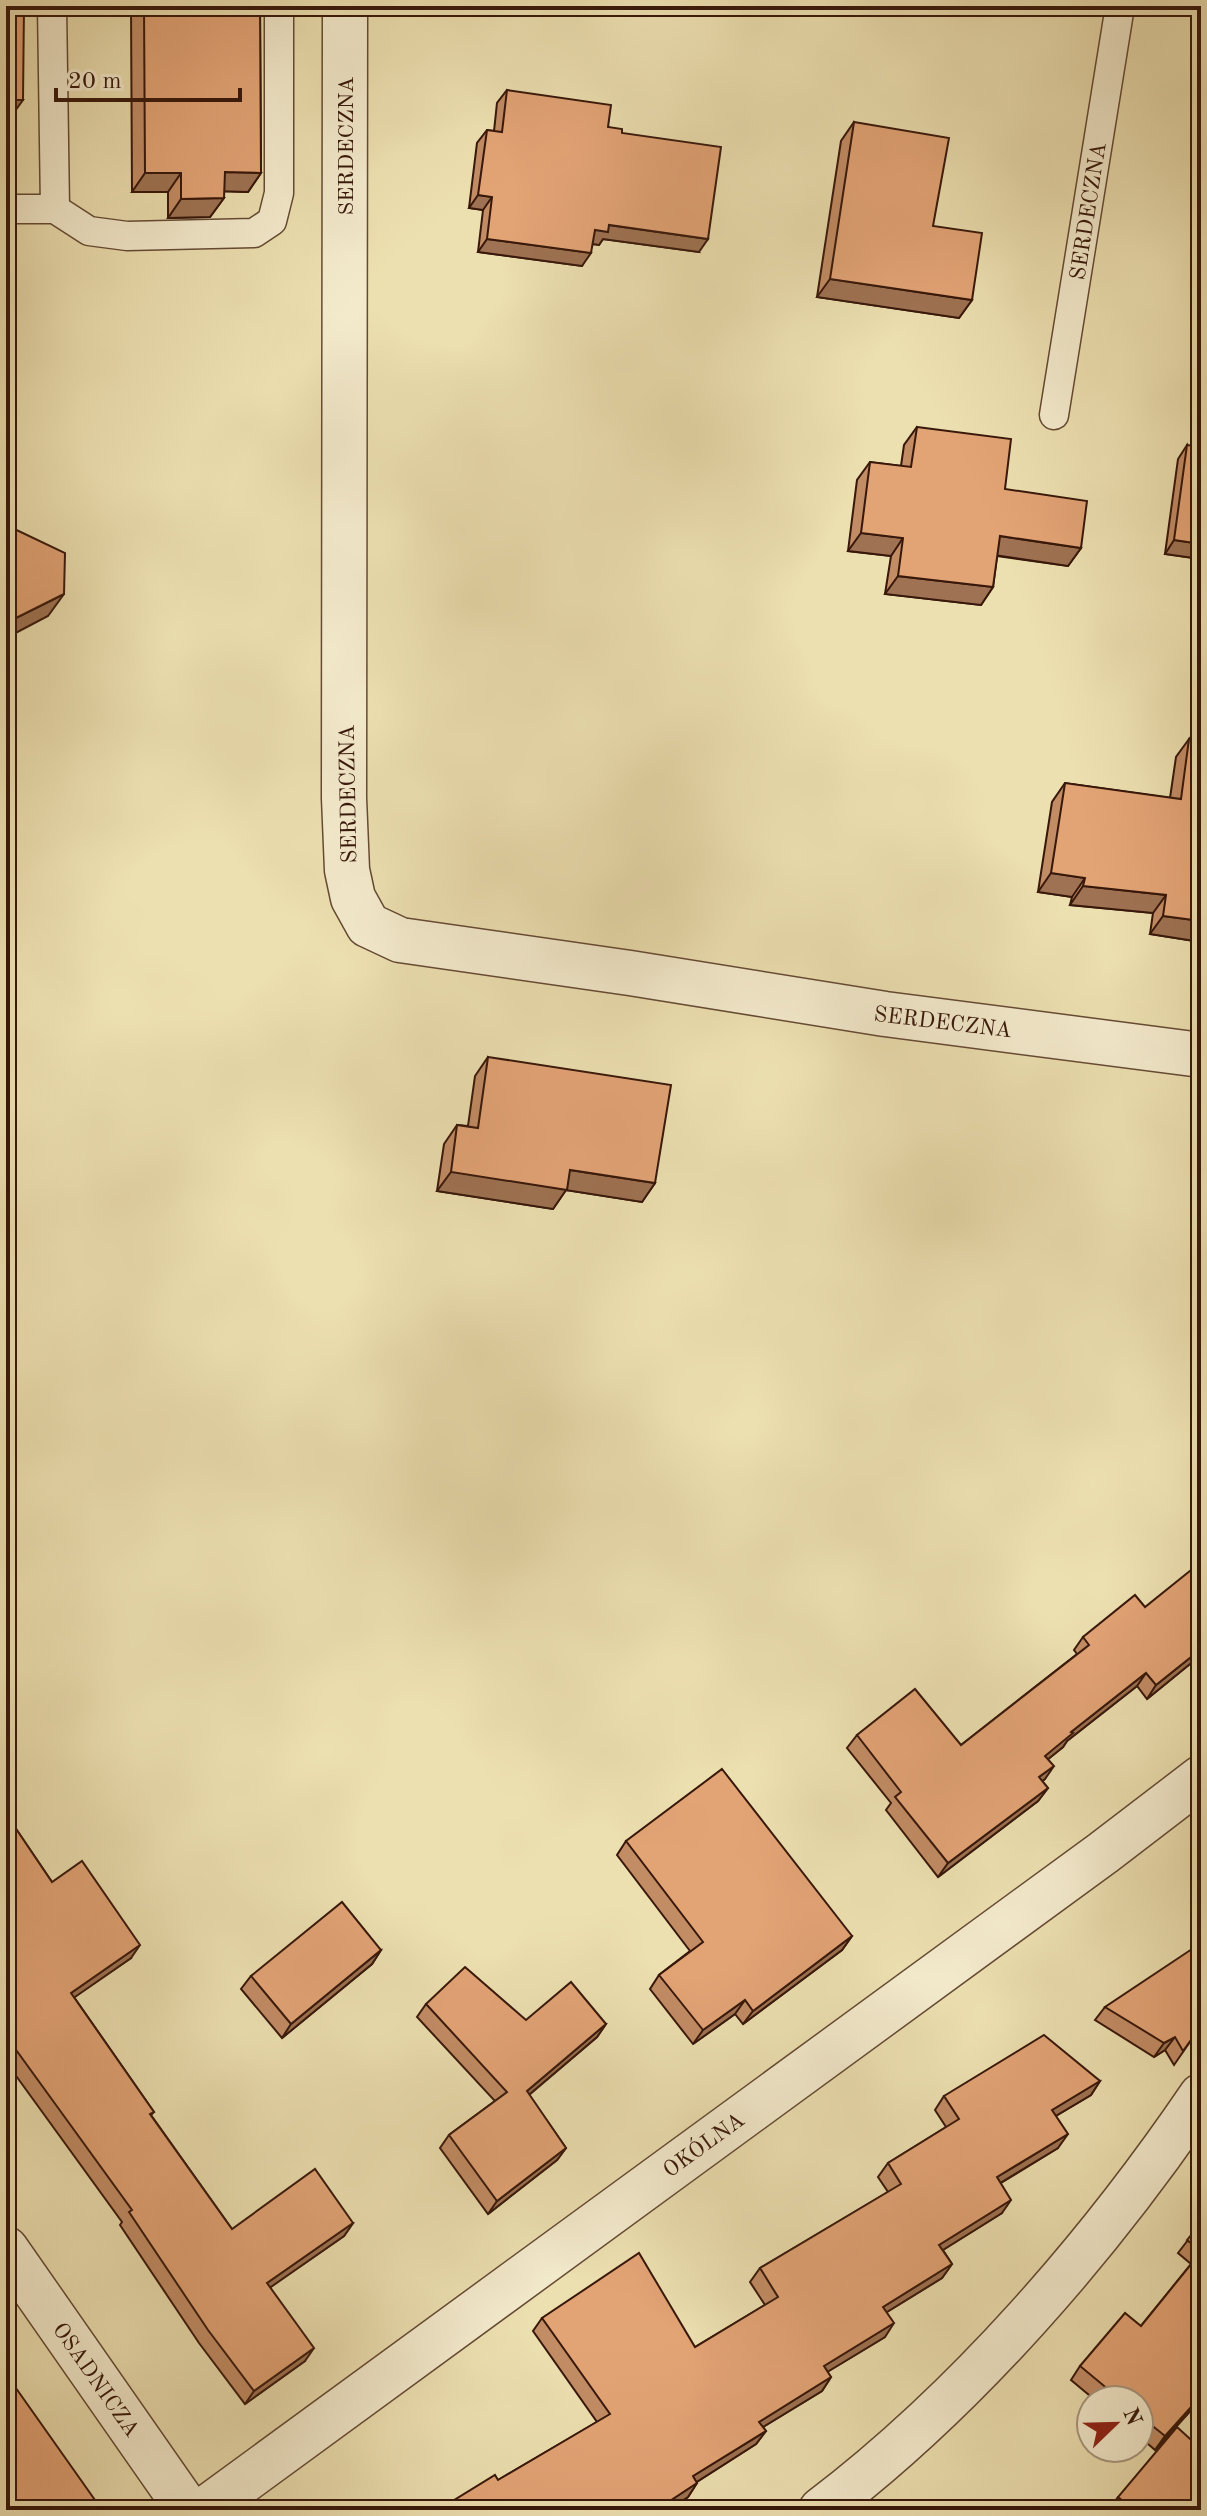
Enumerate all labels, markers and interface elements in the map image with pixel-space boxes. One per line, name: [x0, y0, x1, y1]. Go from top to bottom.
scale bar: [56, 52, 240, 102]
text: 20 m: [68, 70, 122, 94]
street label: SERDECZNA: [336, 76, 358, 216]
street label: SERDECZNA: [1067, 141, 1111, 282]
street label: SERDECZNA: [337, 724, 361, 864]
street label: SERDECZNA: [872, 1004, 1013, 1042]
street label: OKÓLNA: [657, 2106, 749, 2182]
street label: OSADNICZA: [48, 2319, 143, 2441]
north arrow: [1075, 2384, 1155, 2464]
text: N: [1118, 2405, 1145, 2429]

